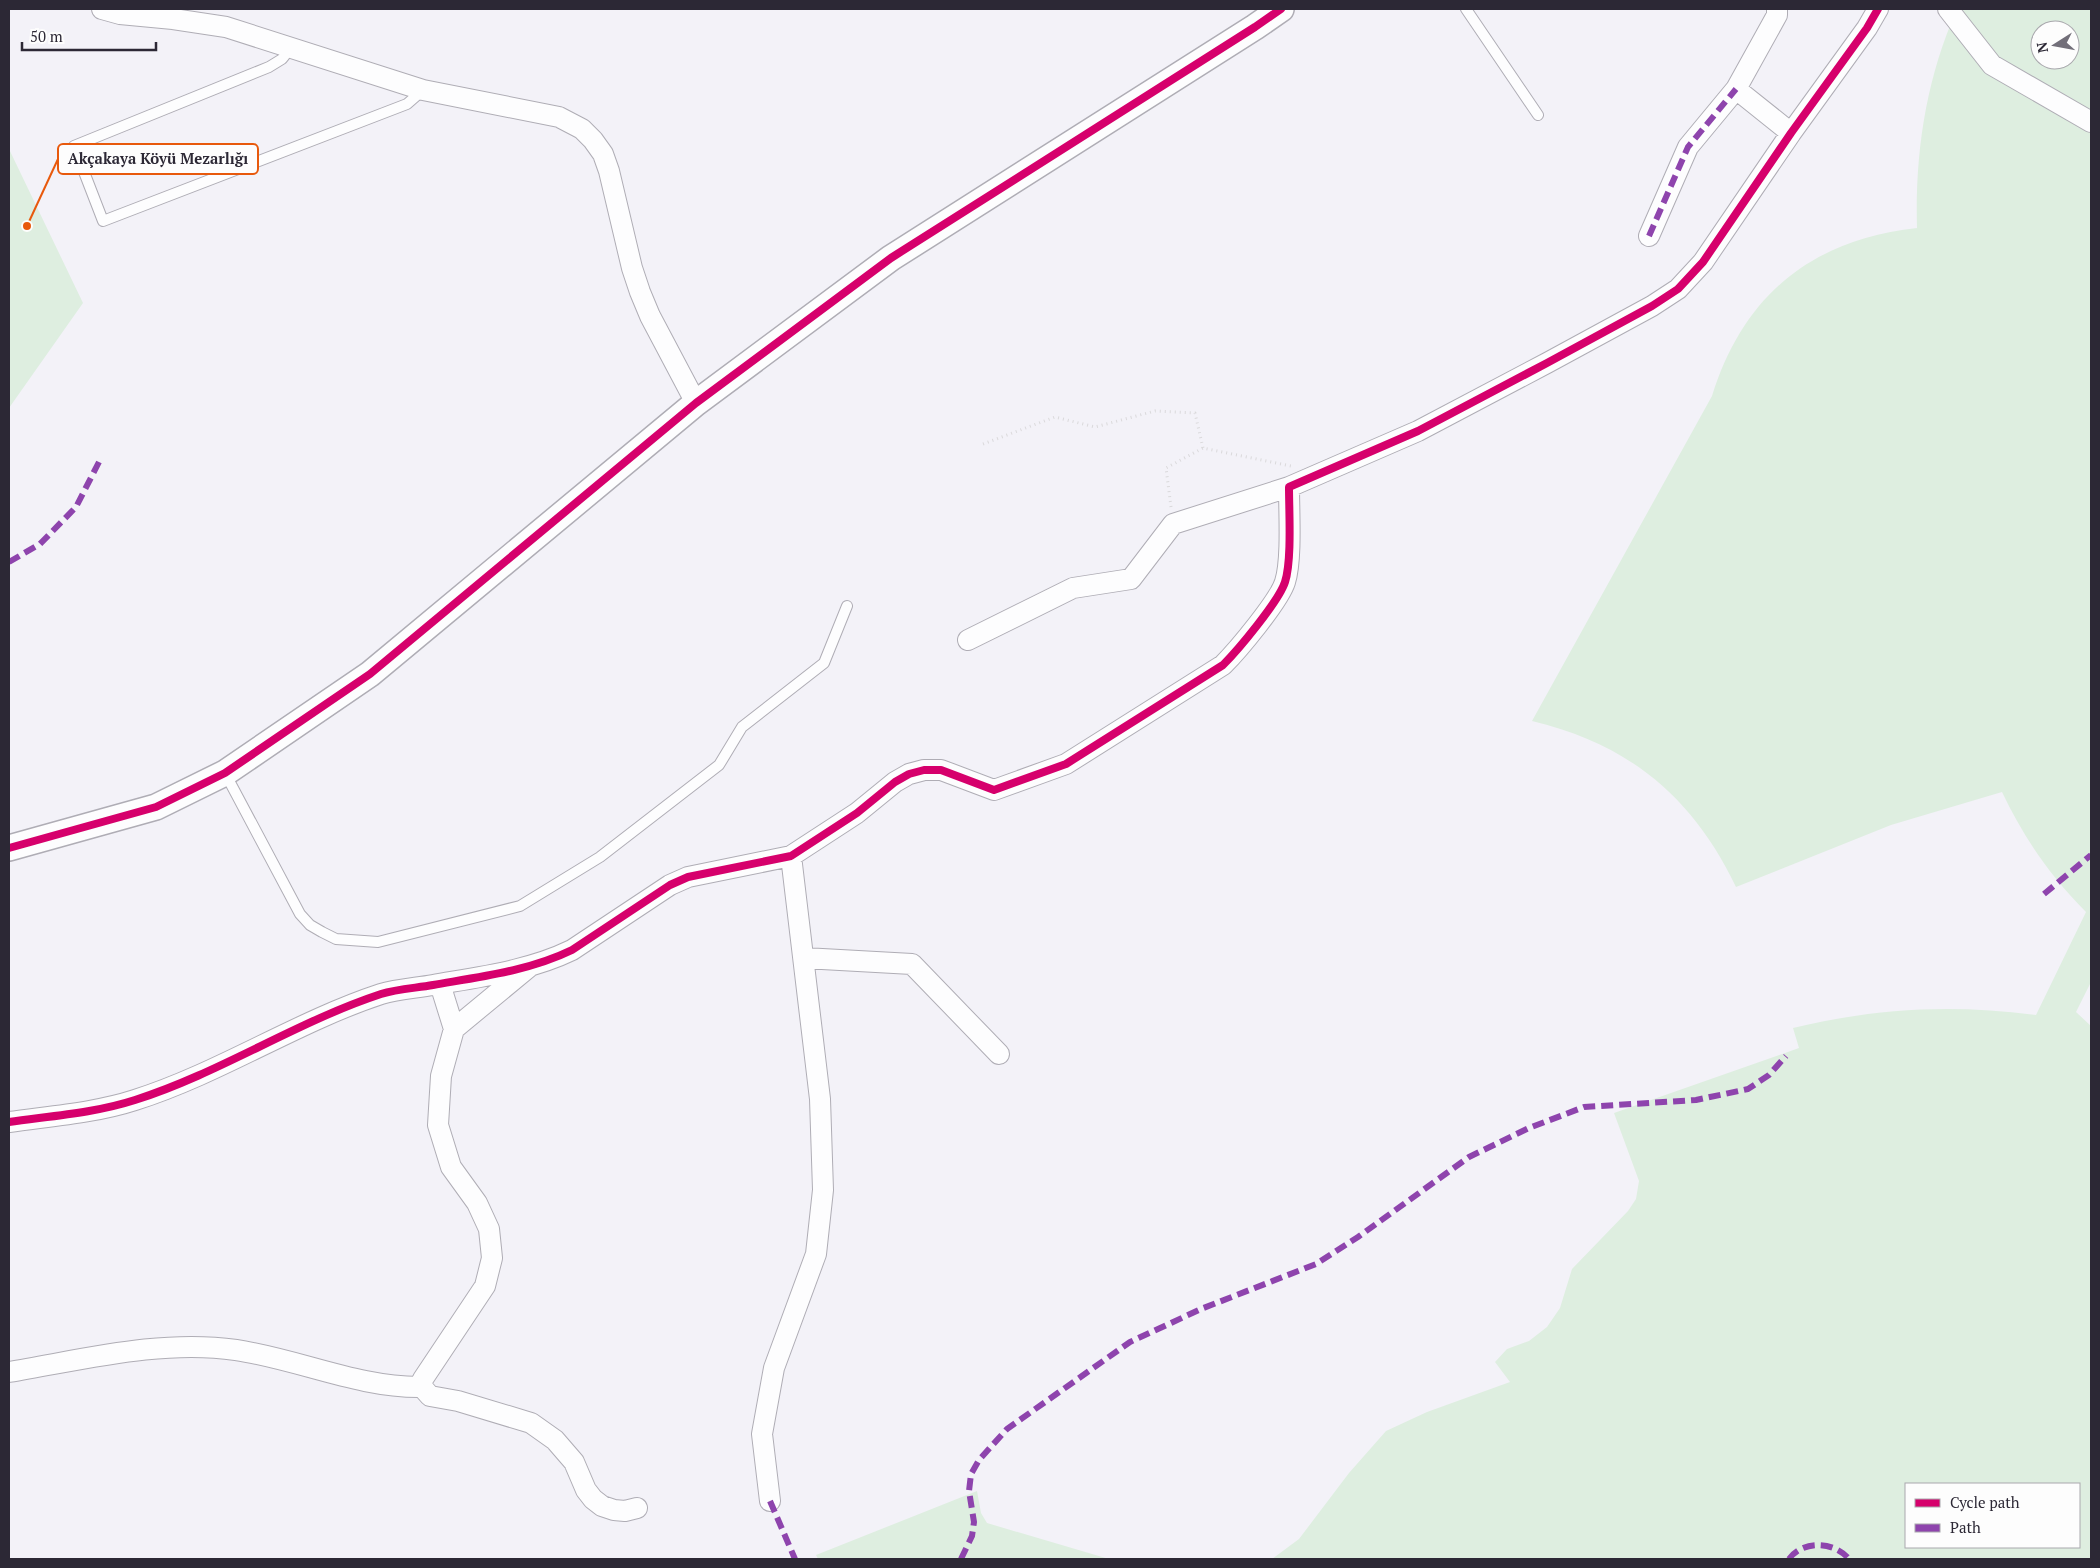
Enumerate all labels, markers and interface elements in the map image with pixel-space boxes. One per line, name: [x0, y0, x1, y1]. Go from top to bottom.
scale bar: [22, 20, 156, 52]
north arrow: [2030, 20, 2080, 70]
text: 50 m: [30, 26, 63, 46]
text: N: [2031, 40, 2052, 55]
callout: Akçakaya Köyü Mezarlığı: [58, 144, 258, 174]
text: Akçakaya Köyü Mezarlığı: [68, 148, 248, 168]
legend: [1905, 1483, 2080, 1548]
text: Cycle path: [1950, 1492, 2020, 1512]
text: Path: [1950, 1517, 1981, 1537]

